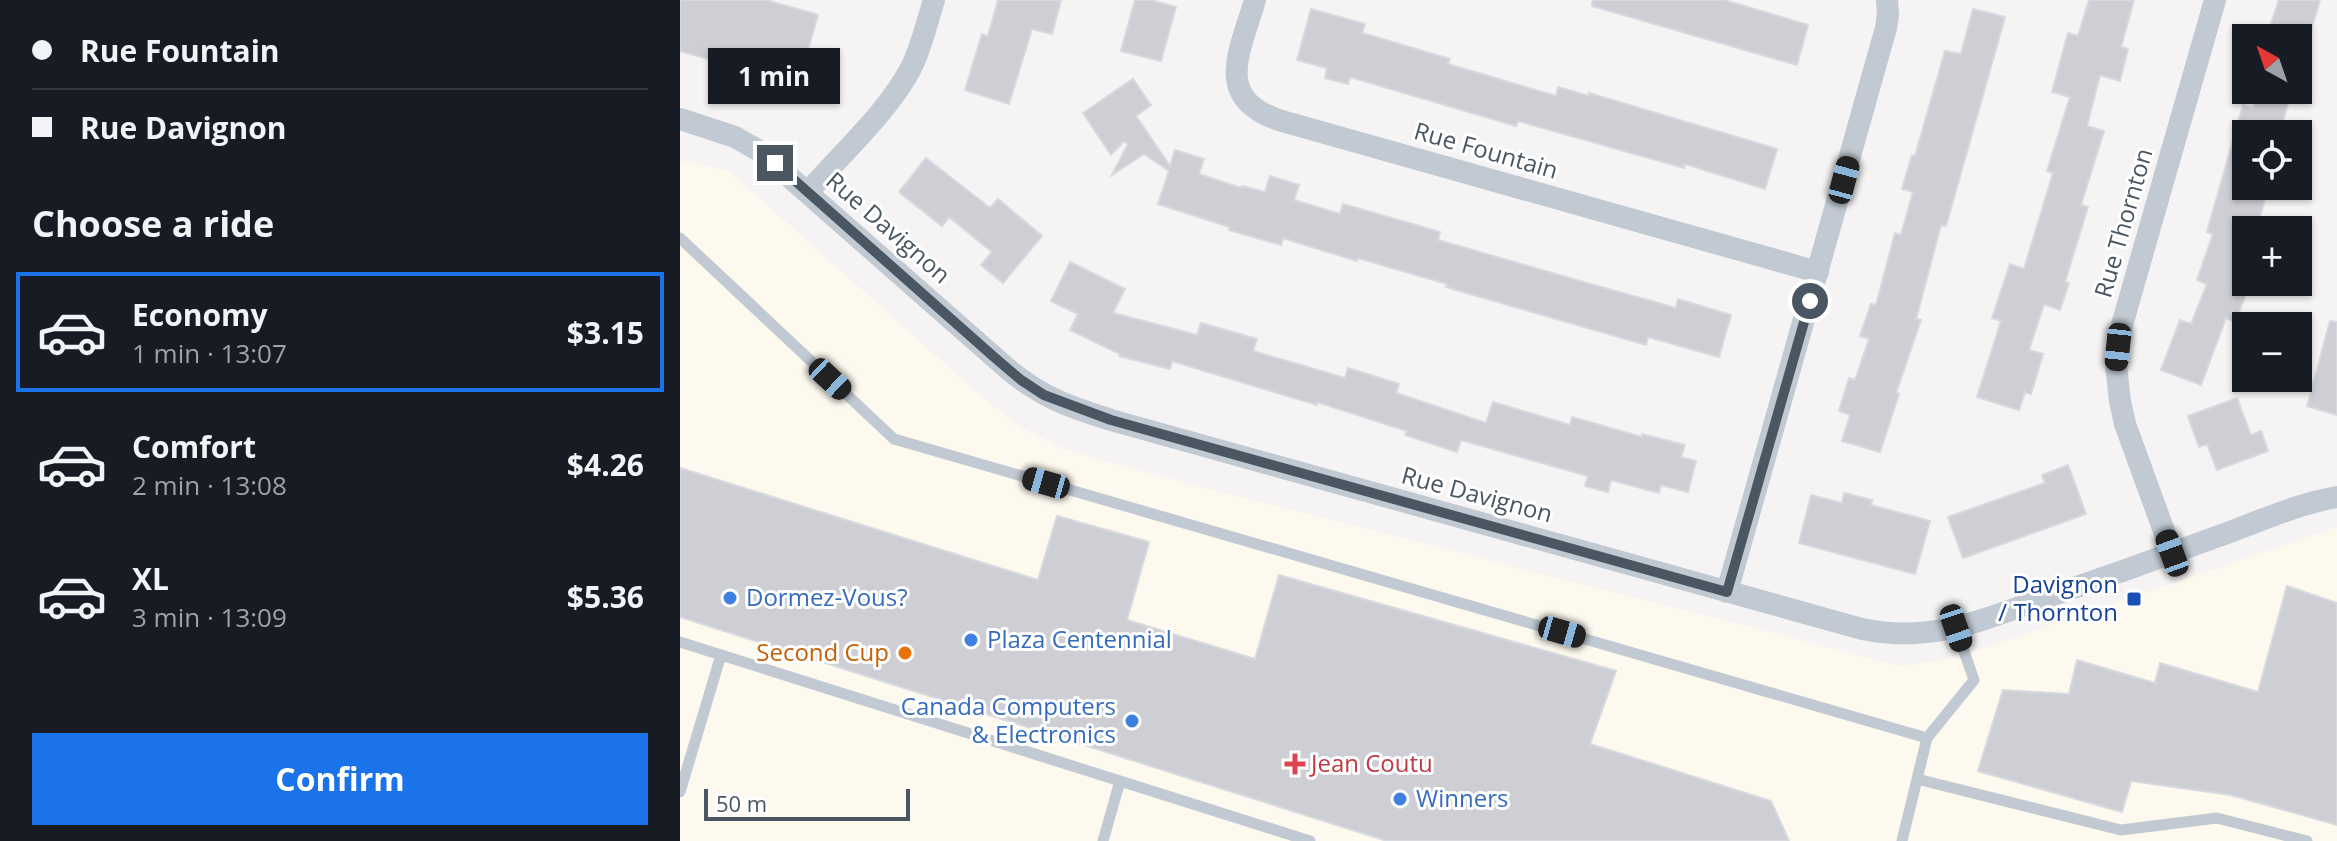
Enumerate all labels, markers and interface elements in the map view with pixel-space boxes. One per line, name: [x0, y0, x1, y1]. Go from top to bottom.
north arrow: [2232, 24, 2312, 104]
map controls: [2232, 24, 2312, 392]
text: Rue Fountain: [80, 30, 280, 71]
callout: 1 min: [709, 47, 841, 103]
text: 1 min: [738, 58, 810, 94]
text: Rue Davignon: [80, 107, 287, 148]
street label: Rue Fountain: [1411, 113, 1562, 186]
button: locate: [2232, 120, 2312, 200]
street label: Rue Thornton: [2085, 144, 2160, 301]
route end: [757, 145, 793, 181]
car: [1826, 154, 1862, 206]
street label: Rue Davignon: [820, 164, 958, 290]
text: Choose a ride: [32, 199, 274, 248]
button: +: [2232, 216, 2312, 296]
route start: [1792, 283, 1828, 319]
text: Economy: [132, 294, 268, 335]
icon: car: [36, 296, 108, 368]
text: $3.15: [567, 312, 644, 353]
button: −: [2232, 312, 2312, 392]
car: [2104, 322, 2132, 372]
text: 1 min · 13:07: [132, 335, 287, 371]
car: [804, 354, 856, 404]
text: Comfort: [132, 426, 256, 467]
icon: car: [36, 428, 108, 500]
text: $4.26: [567, 444, 644, 485]
street label: Rue Davignon: [1398, 458, 1556, 530]
car: [1020, 465, 1072, 501]
text: 2 min · 13:08: [132, 467, 287, 503]
car: [2153, 526, 2191, 580]
text: XL: [132, 558, 169, 599]
icon: car: [36, 560, 108, 632]
place label: Davignon / Thornton: [1998, 567, 2118, 628]
text: $5.36: [567, 576, 644, 617]
place label: Dormez-Vous?: [746, 580, 908, 613]
marker: Dormez-Vous?: [721, 589, 739, 607]
marker: Davignon / Thornton: [2125, 590, 2143, 608]
text: 3 min · 13:09: [132, 599, 287, 635]
car: [1937, 601, 1975, 655]
car: [1536, 614, 1588, 650]
place label: Plaza Centennial: [987, 622, 1172, 655]
marker: Plaza Centennial: [962, 631, 980, 649]
place label: Second Cup: [756, 635, 889, 668]
marker: Second Cup: [896, 644, 914, 662]
place label: Canada Computers & Electronics: [901, 689, 1116, 750]
marker: Canada Computers & Electronics: [1123, 712, 1141, 730]
button: Confirm: [32, 733, 648, 825]
place label: Jean Coutu: [1309, 746, 1433, 779]
marker: Jean Coutu: [1286, 755, 1304, 773]
place label: Winners: [1416, 781, 1508, 814]
scale bar: [704, 785, 910, 821]
text: 50 m: [716, 788, 767, 818]
marker: Winners: [1391, 790, 1409, 808]

